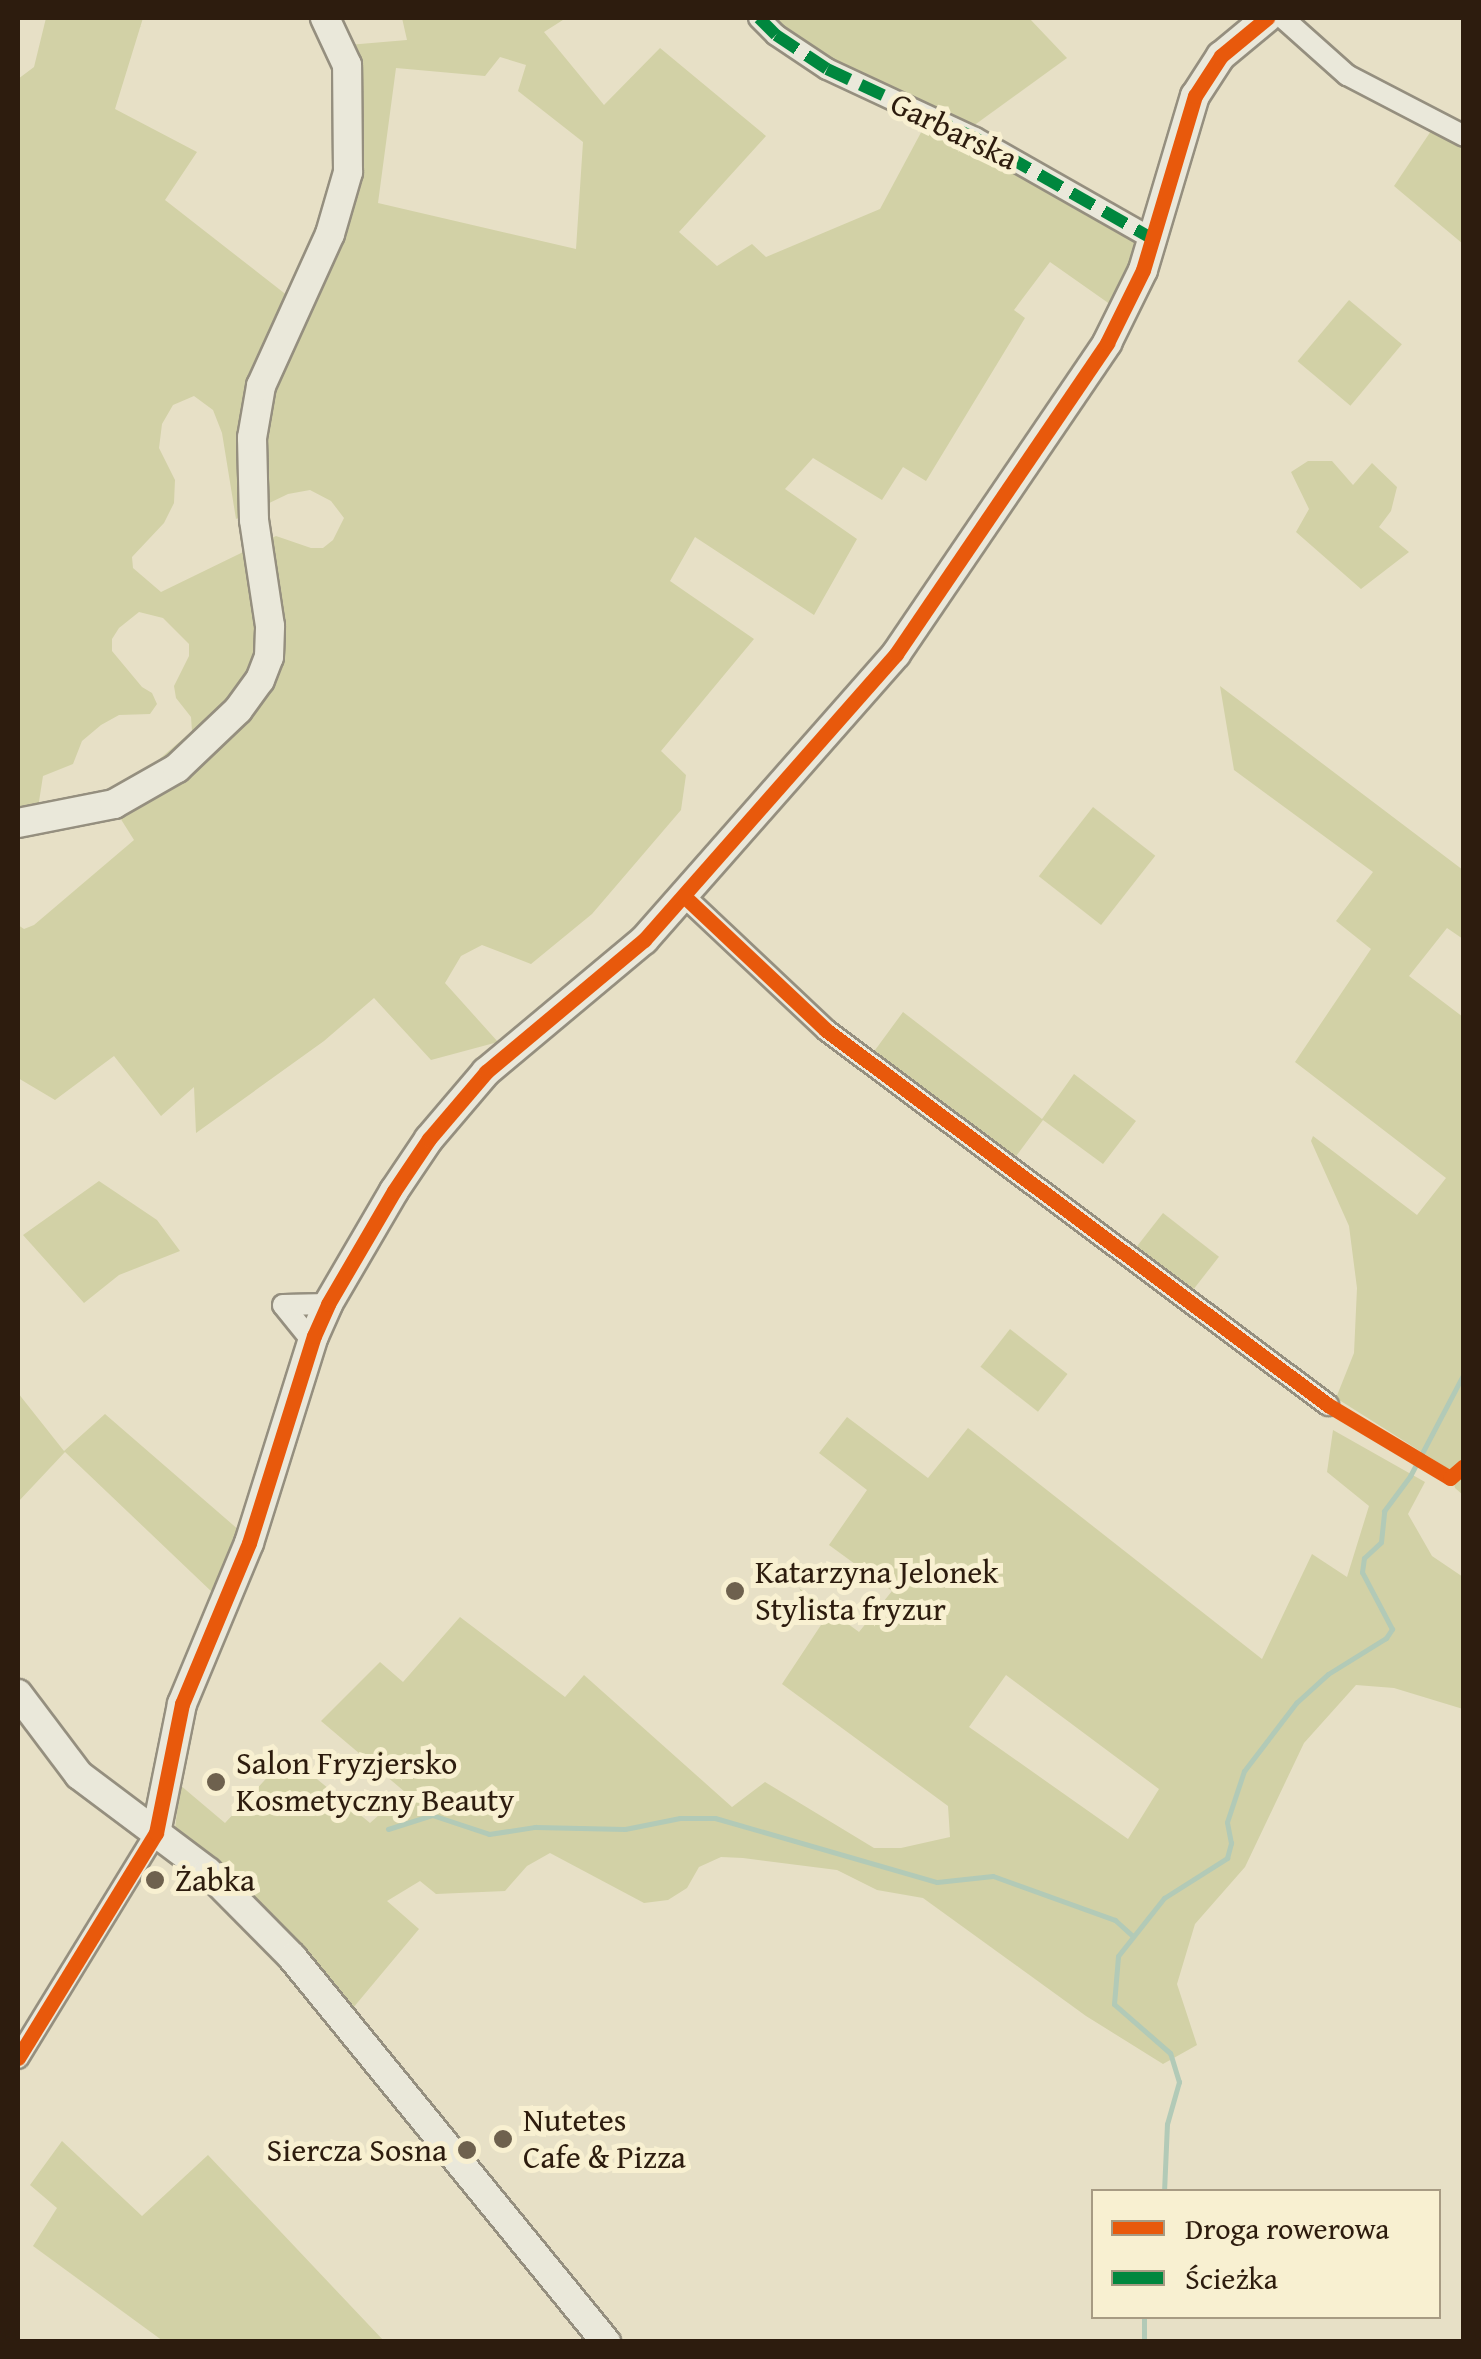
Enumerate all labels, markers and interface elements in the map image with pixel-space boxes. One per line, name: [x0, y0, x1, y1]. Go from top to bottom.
street label: Garbarska: [884, 84, 1024, 178]
place label: Katarzyna Jelonek Stylista fryzur: [755, 1554, 998, 1629]
marker: Katarzyna Jelonek Stylista fryzur: [724, 1580, 746, 1602]
place label: Salon Fryzjersko Kosmetyczny Beauty: [236, 1745, 514, 1820]
marker: Salon Fryzjersko Kosmetyczny Beauty: [205, 1771, 227, 1793]
place label: Żabka: [175, 1861, 255, 1899]
marker: Żabka: [144, 1869, 166, 1891]
place label: Nutetes Cafe & Pizza: [523, 2102, 686, 2177]
marker: Nutetes Cafe & Pizza: [492, 2128, 514, 2150]
place label: Siercza Sosna: [267, 2131, 447, 2169]
marker: Siercza Sosna: [456, 2139, 478, 2161]
legend: [1091, 2189, 1441, 2319]
text: Droga rowerowa: [1185, 2206, 1389, 2250]
text: Ścieżka: [1185, 2256, 1278, 2300]

